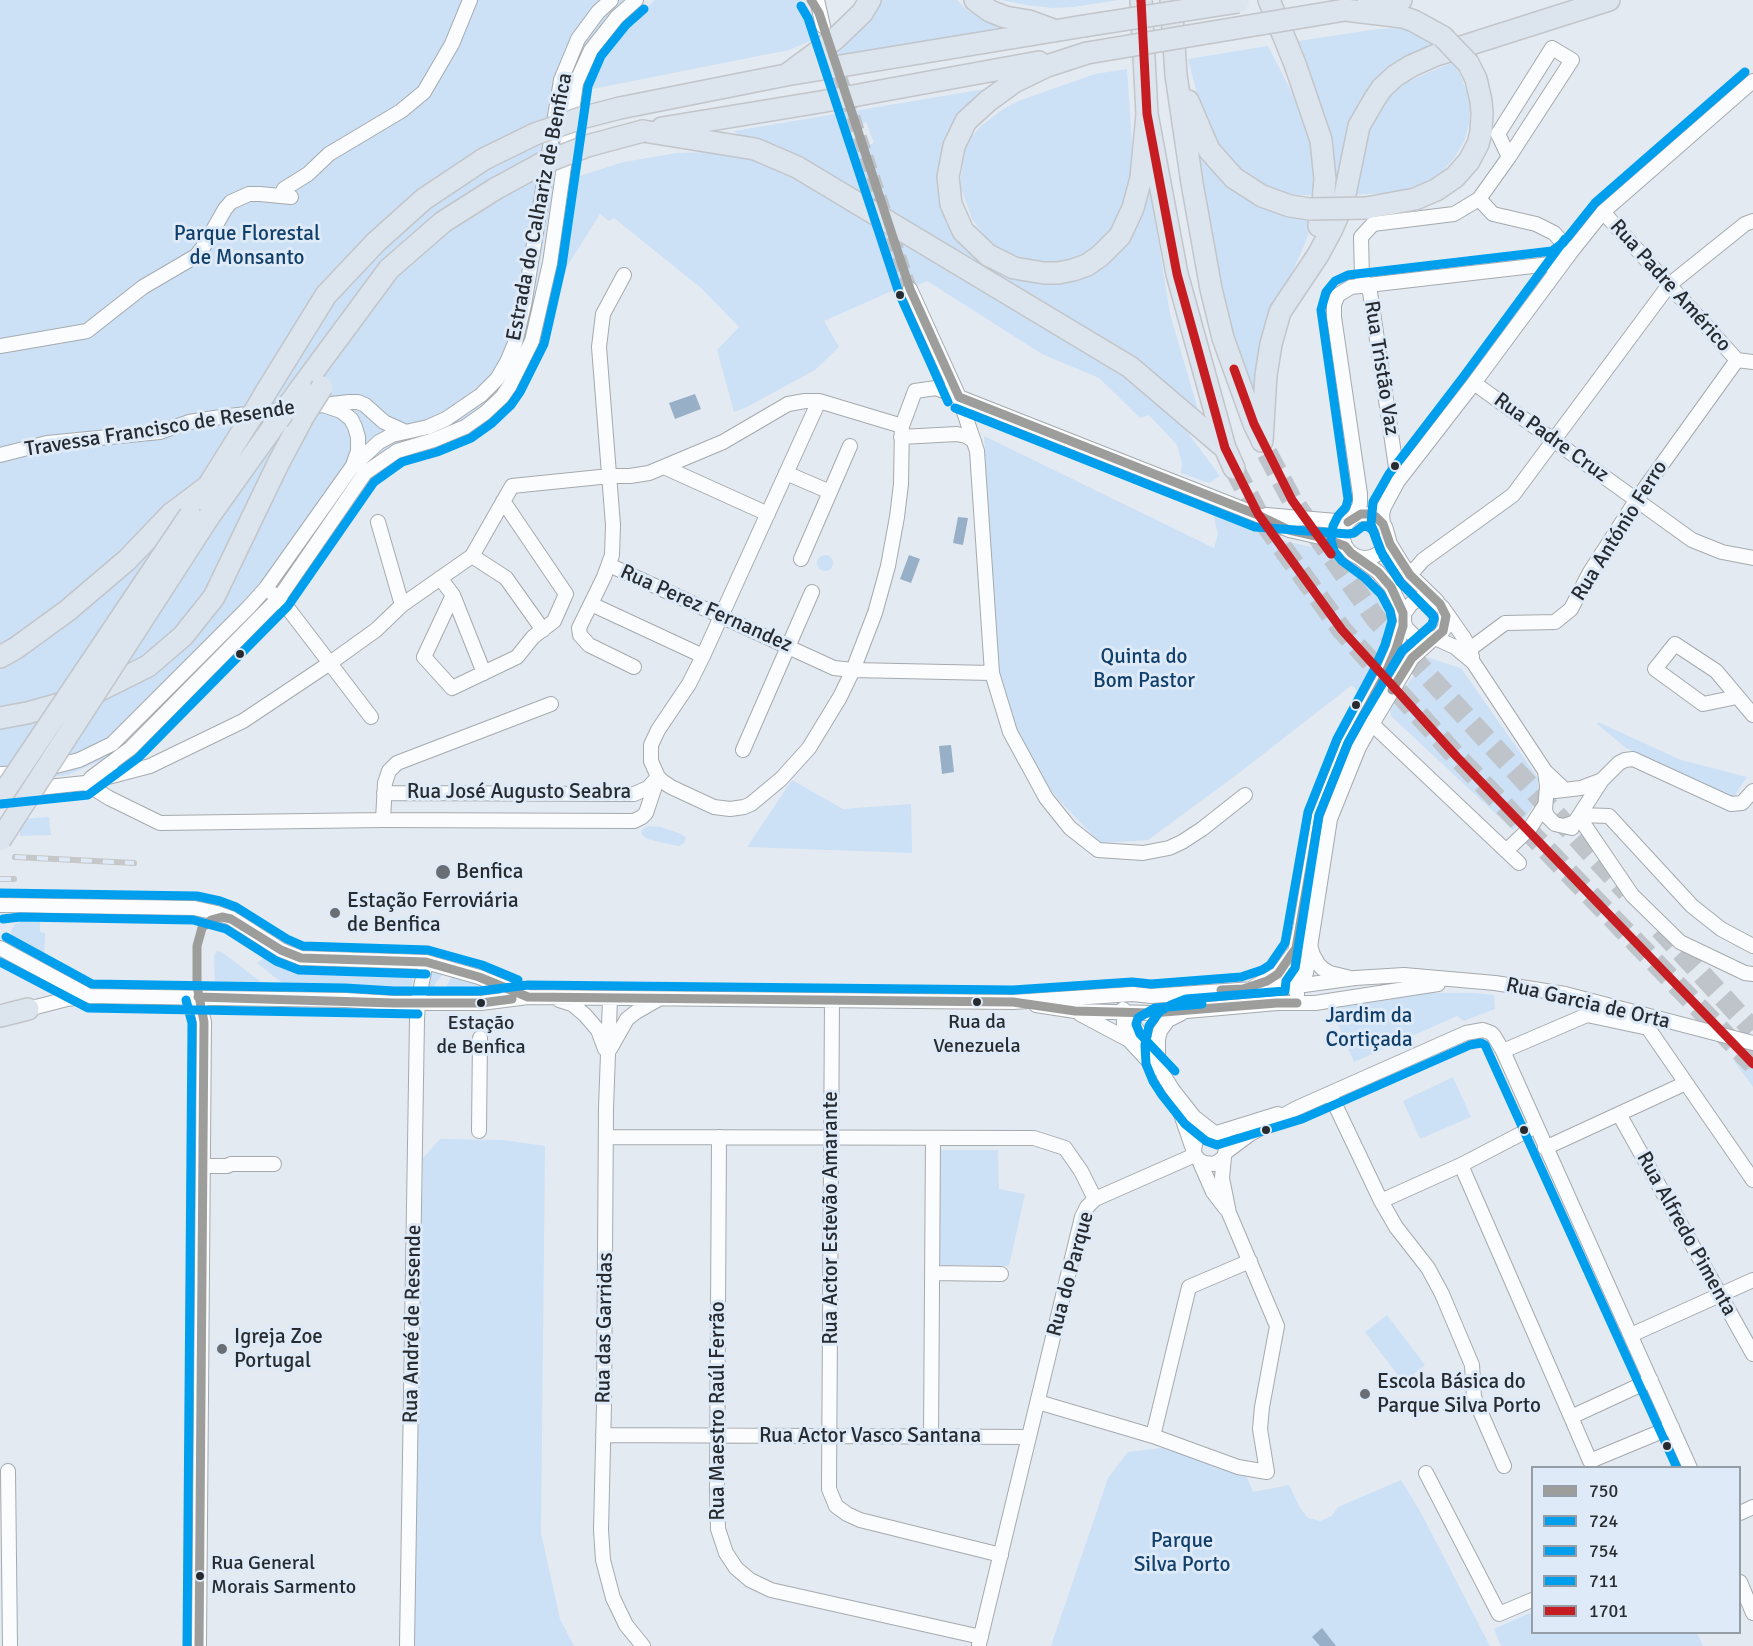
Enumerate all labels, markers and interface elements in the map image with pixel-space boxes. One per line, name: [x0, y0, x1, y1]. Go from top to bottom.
street label: Estrada do Calhariz de Benfica: [502, 71, 578, 343]
street label: Rua Padre Américo: [1604, 215, 1736, 357]
park label: Parque Florestal de Monsanto: [174, 221, 320, 271]
unlabelled marker: [894, 289, 906, 301]
street label: Rua Tristão Vaz: [1358, 299, 1404, 437]
street label: Rua Padre Cruz: [1489, 388, 1613, 488]
street label: Travessa Francisco de Resende: [23, 395, 297, 463]
street label: Rua António Ferro: [1567, 456, 1673, 606]
unlabelled marker: [1389, 460, 1401, 472]
street label: Rua Perez Fernandez: [616, 560, 796, 658]
park label: Quinta do Bom Pastor: [1093, 644, 1195, 694]
unlabelled marker: [234, 648, 246, 660]
unlabelled marker: [1350, 699, 1362, 711]
street label: Rua José Augusto Seabra: [407, 779, 631, 805]
place label: Benfica: [456, 859, 523, 885]
marker: Benfica: [434, 863, 452, 881]
place label: Estação Ferroviária de Benfica: [347, 888, 519, 938]
marker: Estação Ferroviária de Benfica: [328, 906, 342, 920]
street label: Rua Garcia de Orta: [1503, 973, 1673, 1035]
marker: Rua da Venezuela: [971, 996, 983, 1008]
marker: Estação de Benfica: [475, 997, 487, 1009]
park label: Jardim da Cortiçada: [1325, 1003, 1413, 1053]
place label: Rua da Venezuela: [933, 1011, 1021, 1058]
place label: Estação de Benfica: [436, 1012, 526, 1059]
street label: Rua Actor Estevão Amarante: [818, 1091, 844, 1345]
unlabelled marker: [1260, 1124, 1272, 1136]
unlabelled marker: [1518, 1124, 1530, 1136]
street label: Rua Alfredo Pimenta: [1630, 1148, 1742, 1320]
street label: Rua do Parque: [1042, 1209, 1100, 1339]
street label: Rua André de Resende: [399, 1224, 427, 1424]
street label: Rua das Garridas: [591, 1252, 619, 1404]
street label: Rua Maestro Raúl Ferrão: [705, 1301, 731, 1521]
place label: Igreja Zoe Portugal: [234, 1324, 323, 1374]
marker: Igreja Zoe Portugal: [215, 1342, 229, 1356]
place label: Escola Básica do Parque Silva Porto: [1377, 1369, 1541, 1419]
marker: Escola Básica do Parque Silva Porto: [1358, 1387, 1372, 1401]
street label: Rua Actor Vasco Santana: [759, 1423, 981, 1449]
unlabelled marker: [1661, 1440, 1673, 1452]
legend: [1531, 1466, 1741, 1634]
text: 750: [1589, 1480, 1618, 1502]
text: 724: [1589, 1510, 1618, 1532]
park label: Parque Silva Porto: [1134, 1528, 1230, 1578]
text: 754: [1589, 1540, 1618, 1562]
place label: Rua General Morais Sarmento: [211, 1552, 356, 1599]
marker: Rua General Morais Sarmento: [194, 1570, 206, 1582]
text: 711: [1589, 1570, 1618, 1592]
text: 1701: [1589, 1600, 1628, 1622]

